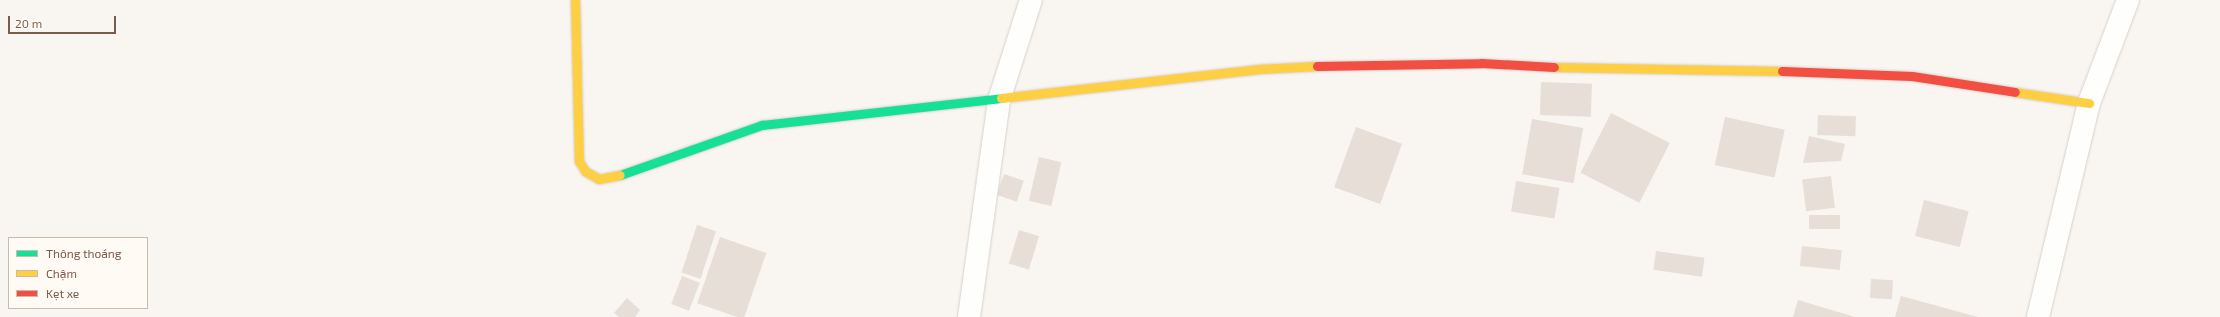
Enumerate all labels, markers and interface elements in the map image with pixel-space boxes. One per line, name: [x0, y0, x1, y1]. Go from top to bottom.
scale bar: [10, 8, 118, 34]
text: 20 m: [15, 16, 42, 30]
legend: [8, 237, 148, 309]
text: Thông thoáng: [46, 246, 122, 260]
text: Chậm: [46, 266, 77, 280]
text: Kẹt xe: [46, 286, 79, 300]

